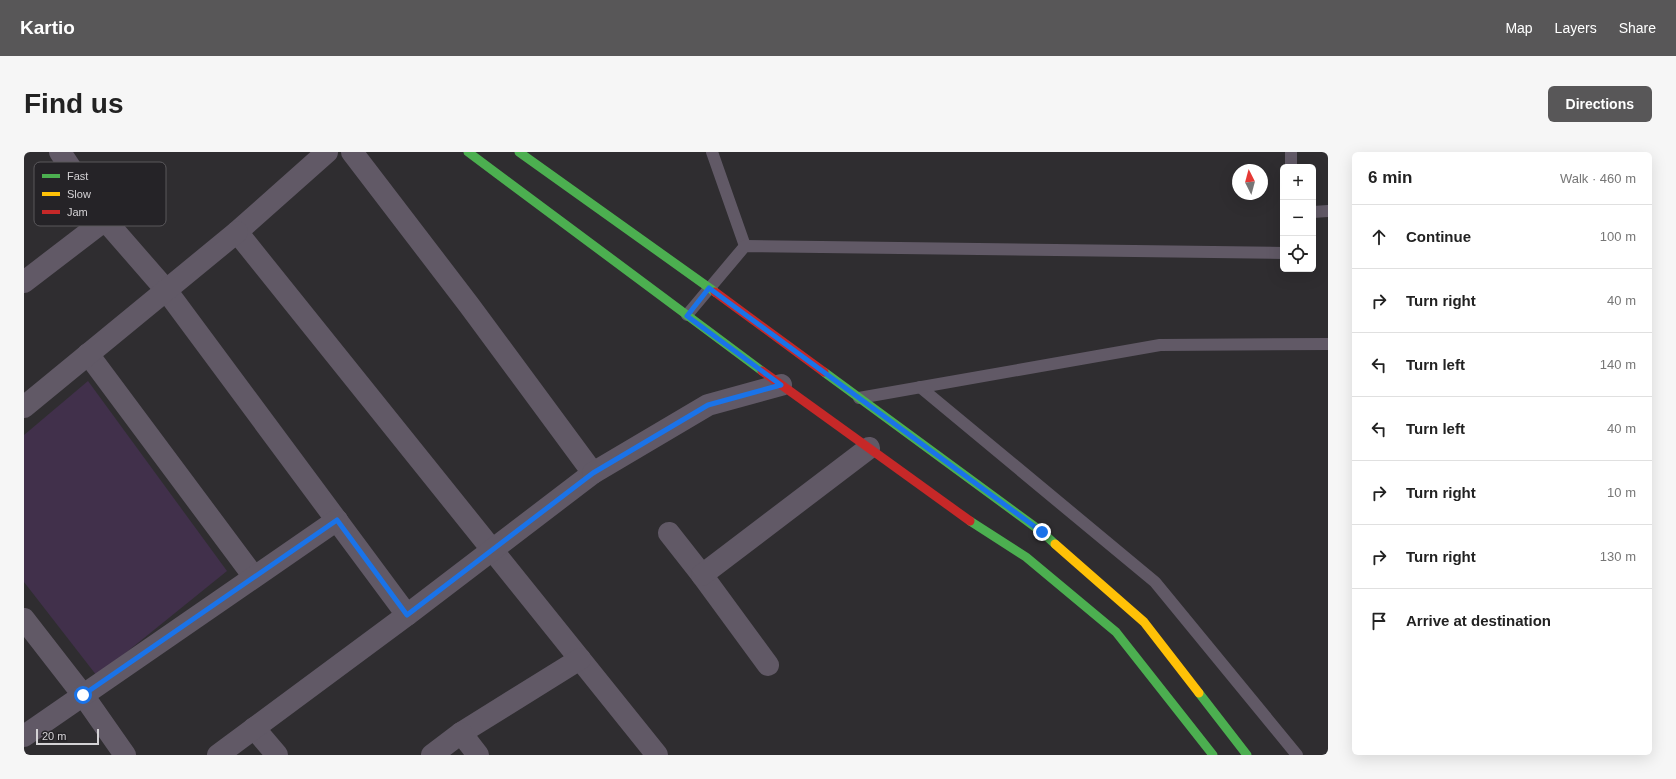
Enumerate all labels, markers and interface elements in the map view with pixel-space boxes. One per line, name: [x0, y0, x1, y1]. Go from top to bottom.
text: Kartio: [20, 17, 75, 38]
text: Map: [1505, 20, 1533, 36]
text: Layers: [1555, 20, 1597, 36]
text: Share: [1619, 20, 1656, 36]
button: Directions: [1548, 86, 1652, 122]
text: Find us: [24, 88, 124, 119]
legend: [34, 162, 166, 226]
north arrow: [1232, 164, 1268, 200]
map controls: [1280, 164, 1316, 272]
button: +: [1280, 164, 1316, 200]
text: 6 min: [1368, 168, 1412, 187]
text: Fast: [67, 170, 88, 182]
text: Walk · 460 m: [1560, 171, 1636, 186]
text: Slow: [67, 188, 91, 200]
button: −: [1280, 200, 1316, 236]
text: Jam: [67, 206, 88, 218]
icon: ahead: [1368, 226, 1390, 248]
text: Continue: [1406, 228, 1471, 245]
text: 100 m: [1600, 229, 1636, 244]
button: locate: [1280, 236, 1316, 272]
icon: right: [1368, 290, 1390, 312]
text: Turn right: [1406, 292, 1476, 309]
text: 40 m: [1607, 293, 1636, 308]
icon: left: [1368, 354, 1390, 376]
text: Turn left: [1406, 356, 1465, 373]
text: 140 m: [1600, 357, 1636, 372]
icon: left: [1368, 418, 1390, 440]
text: Turn left: [1406, 420, 1465, 437]
text: 40 m: [1607, 421, 1636, 436]
icon: right: [1368, 482, 1390, 504]
text: Turn right: [1406, 484, 1476, 501]
text: 10 m: [1607, 485, 1636, 500]
route end: [1033, 523, 1051, 541]
icon: right: [1368, 546, 1390, 568]
text: Turn right: [1406, 548, 1476, 565]
text: 130 m: [1600, 549, 1636, 564]
icon: arrive: [1368, 610, 1390, 632]
text: Arrive at destination: [1406, 612, 1551, 629]
route start: [74, 686, 92, 704]
scale bar: [36, 727, 99, 746]
text: 20 m: [42, 730, 66, 742]

